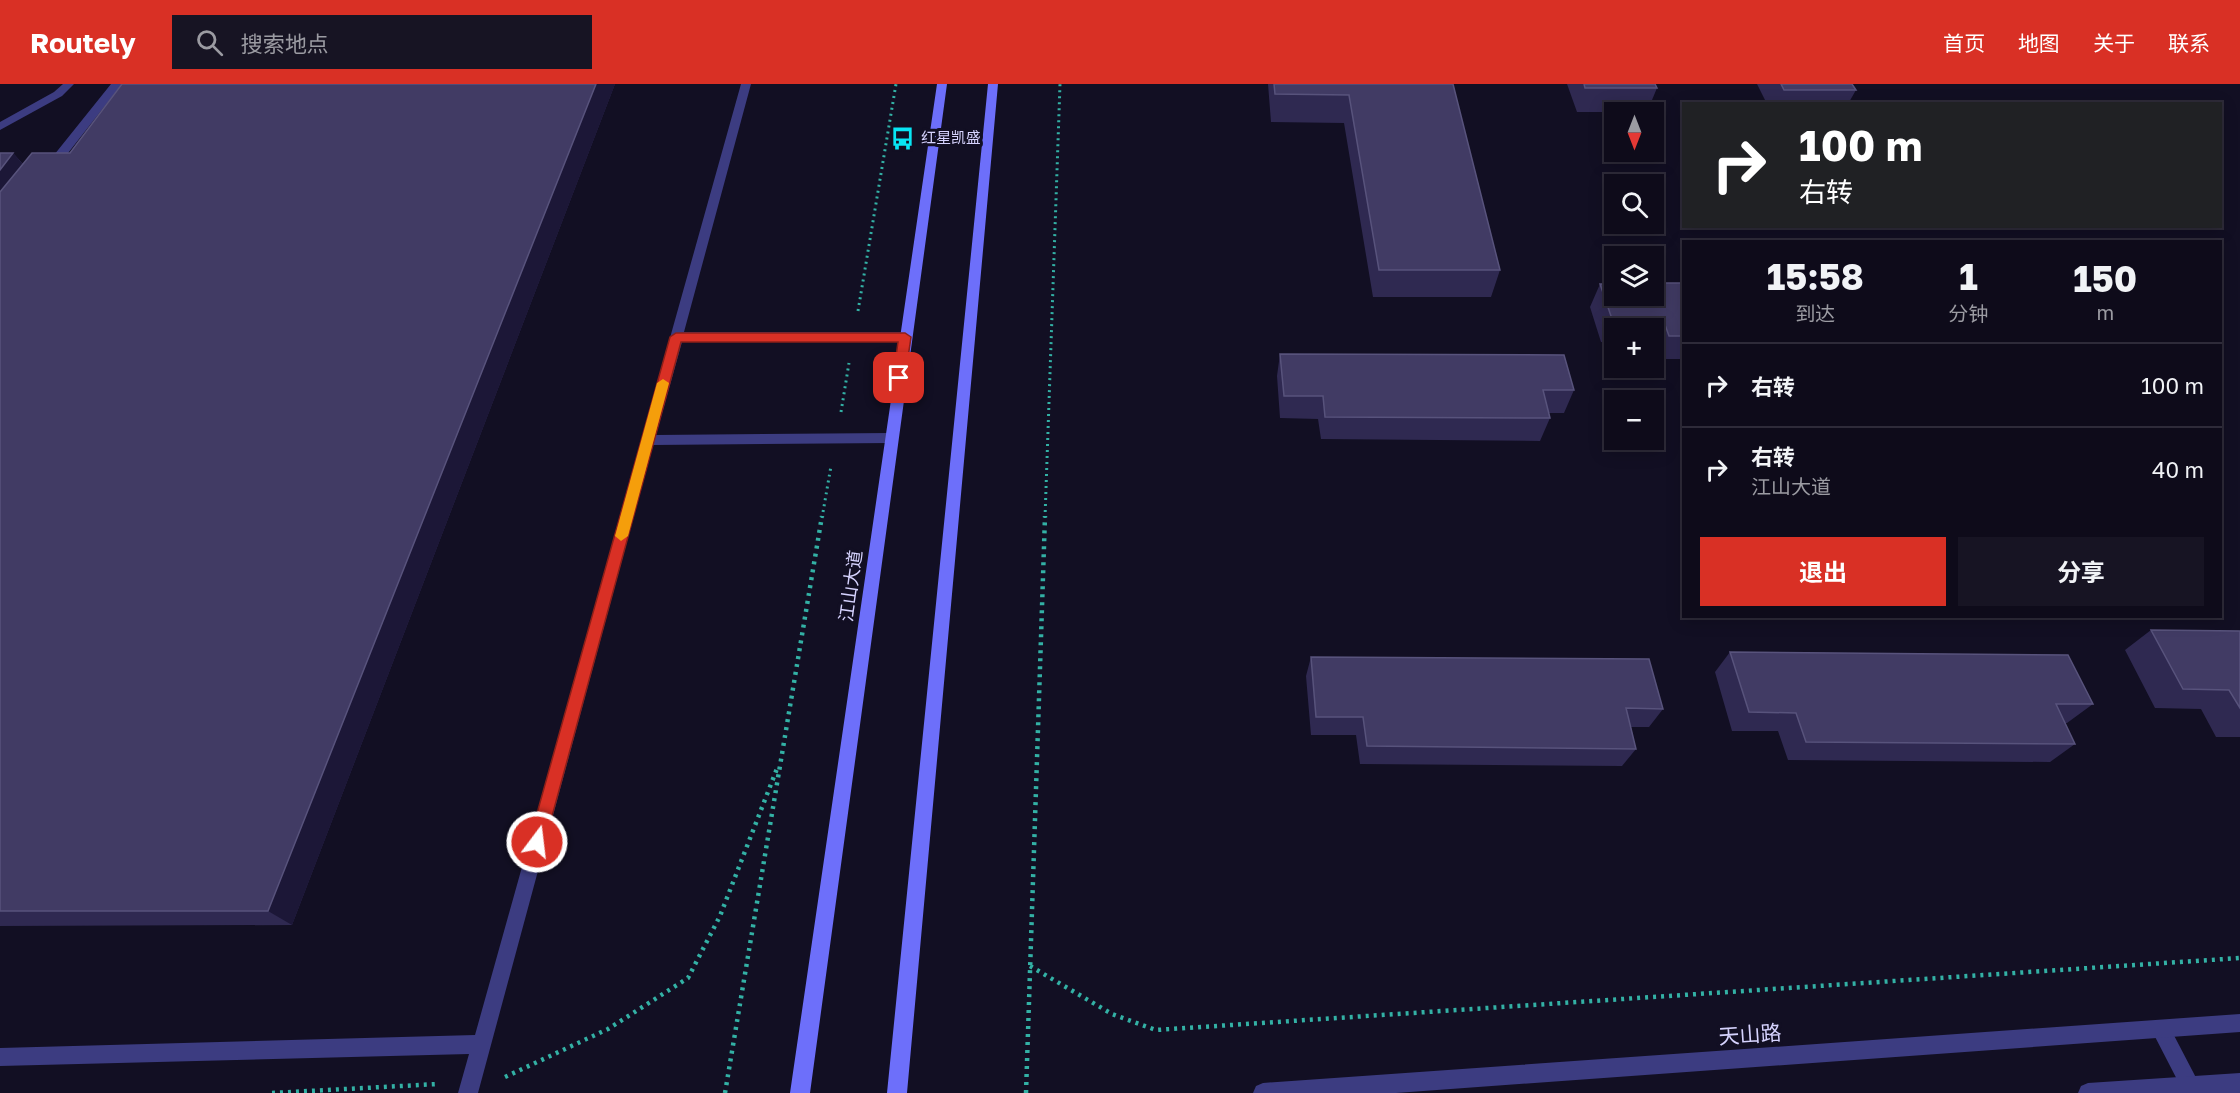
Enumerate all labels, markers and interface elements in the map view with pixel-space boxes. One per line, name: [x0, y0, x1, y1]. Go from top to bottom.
search box: [172, 15, 592, 69]
text: Routely: [30, 26, 136, 59]
icon: search: [193, 26, 226, 59]
text: 搜索地点: [241, 30, 329, 57]
text: 首页: [1943, 30, 1985, 56]
text: 地图: [2018, 30, 2060, 56]
text: 关于: [2093, 30, 2135, 56]
text: 联系: [2168, 30, 2210, 56]
north arrow: [1604, 102, 1664, 162]
map controls: [1604, 102, 1664, 450]
text: 100 m: [1799, 120, 1922, 170]
bus stop icon: 红星凯盛: [890, 125, 916, 151]
icon: right: [1700, 126, 1778, 204]
place label: 红星凯盛: [921, 128, 981, 146]
button: search: [1604, 174, 1664, 234]
text: 右转: [1799, 176, 1853, 208]
button: layers: [1604, 246, 1664, 306]
text: 15:58: [1767, 255, 1864, 298]
text: 1: [1959, 255, 1978, 298]
text: 150: [2073, 257, 2137, 300]
text: m: [2096, 300, 2114, 324]
text: 到达: [1795, 301, 1835, 325]
text: 分钟: [1949, 301, 1989, 325]
button: +: [1604, 318, 1664, 378]
pin: [873, 352, 924, 403]
icon: arrive: [882, 361, 915, 394]
icon: right: [1700, 369, 1733, 402]
text: 100 m: [2141, 372, 2204, 399]
text: 右转: [1751, 373, 1795, 400]
button: −: [1604, 390, 1664, 450]
text: 右转: [1751, 443, 1795, 470]
icon: right: [1700, 453, 1733, 486]
text: 40 m: [2152, 456, 2204, 483]
text: 江山大道: [1751, 474, 1831, 498]
button: 退出: [1700, 537, 1946, 606]
button: 分享: [1958, 537, 2204, 606]
street label: 江山大道: [834, 549, 866, 623]
position arrow: [505, 810, 569, 874]
street label: 天山路: [1718, 1019, 1782, 1049]

